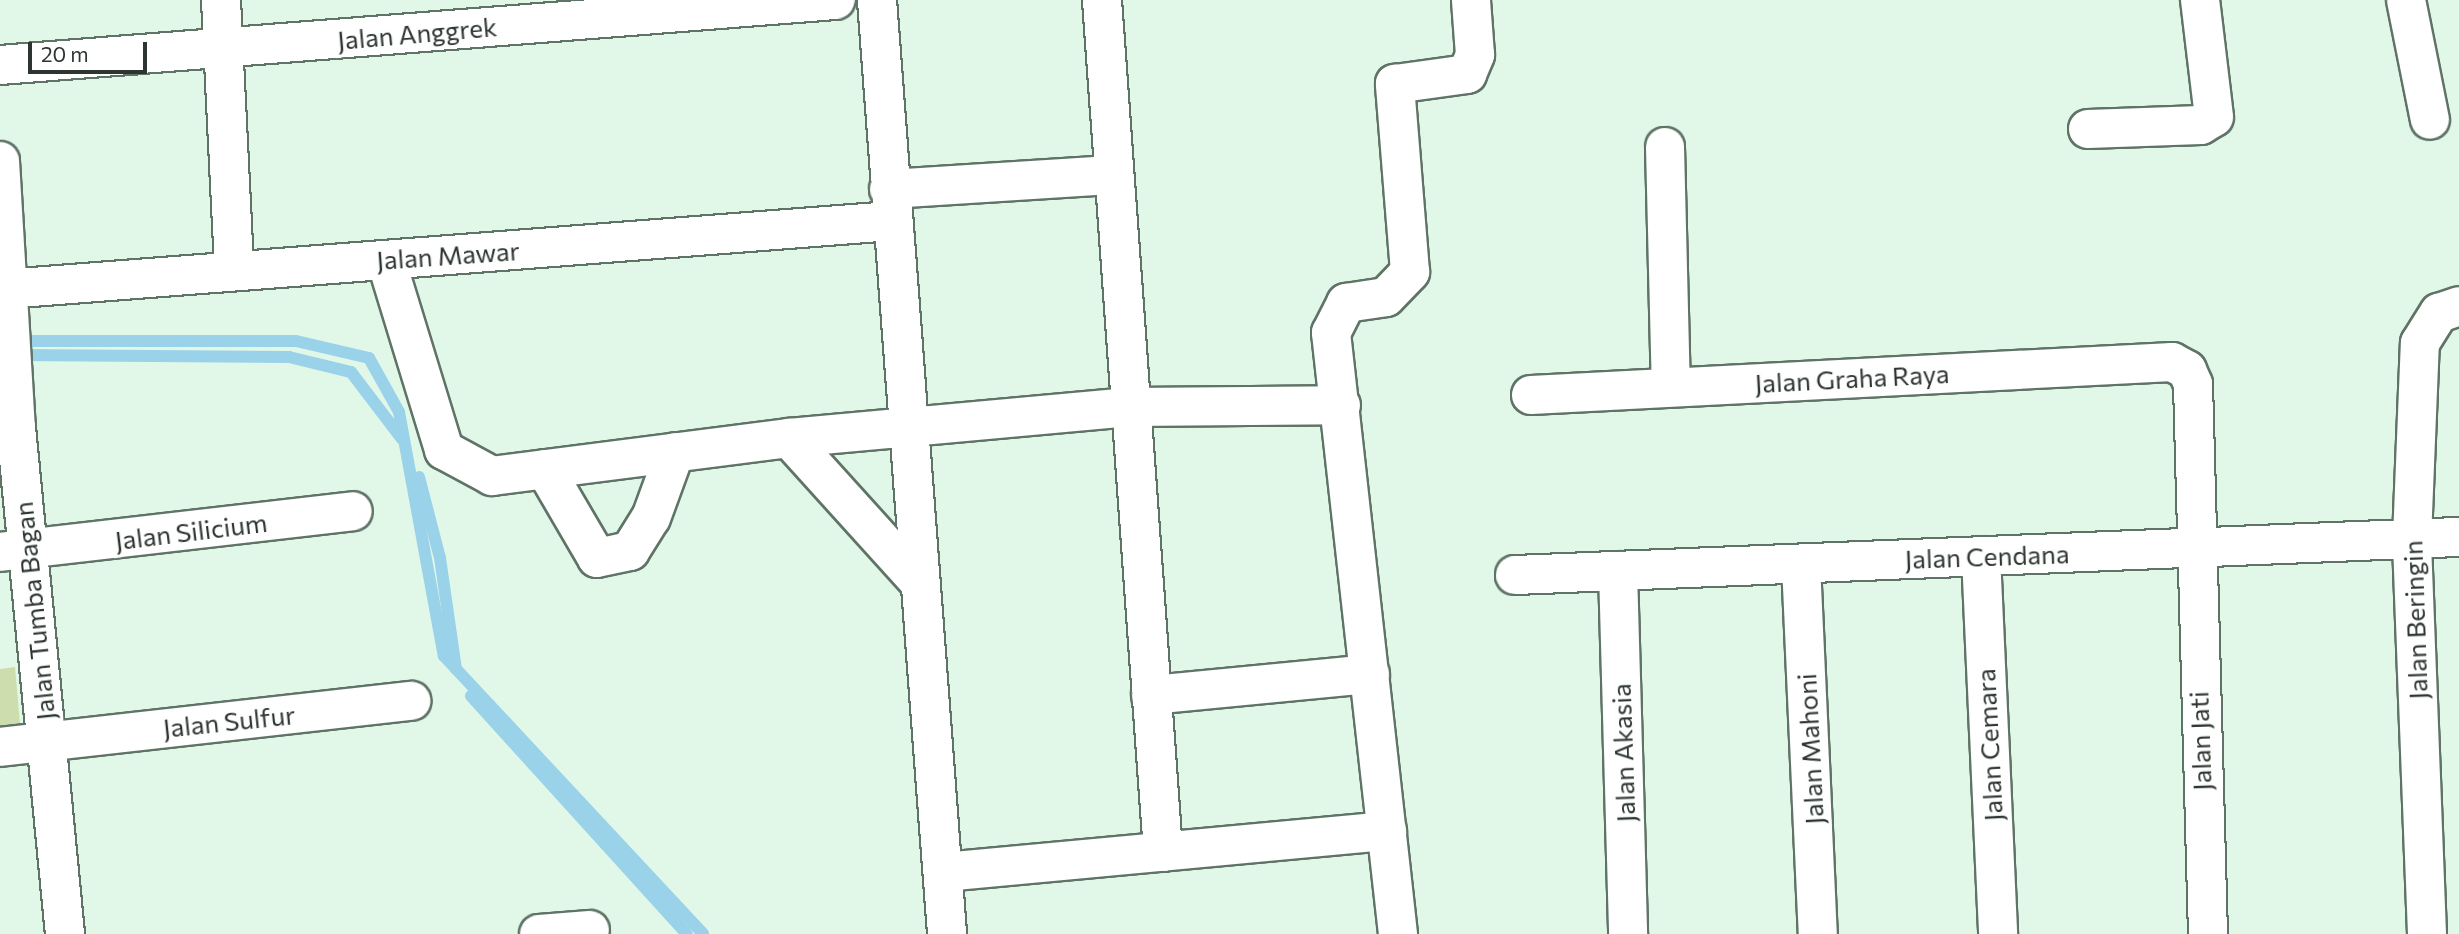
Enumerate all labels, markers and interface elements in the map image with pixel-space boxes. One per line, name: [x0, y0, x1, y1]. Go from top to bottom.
street label: Jalan Anggrek: [336, 10, 498, 56]
scale bar: [32, 28, 150, 72]
text: 20 m: [41, 41, 89, 66]
street label: Jalan Mawar: [375, 234, 521, 276]
street label: Jalan Graha Raya: [1754, 357, 1950, 399]
street label: Jalan Tumba Bagan: [7, 500, 61, 722]
street label: Jalan Silicium: [113, 506, 269, 556]
street label: Jalan Cendana: [1904, 538, 2070, 574]
street label: Jalan Beringin: [2397, 540, 2433, 700]
street label: Jalan Cemara: [1969, 668, 2009, 822]
street label: Jalan Mahoni: [1790, 673, 1830, 825]
street label: Jalan Akasia: [1605, 683, 1641, 823]
street label: Jalan Jati: [2183, 691, 2217, 791]
street label: Jalan Sulfur: [161, 699, 297, 743]

